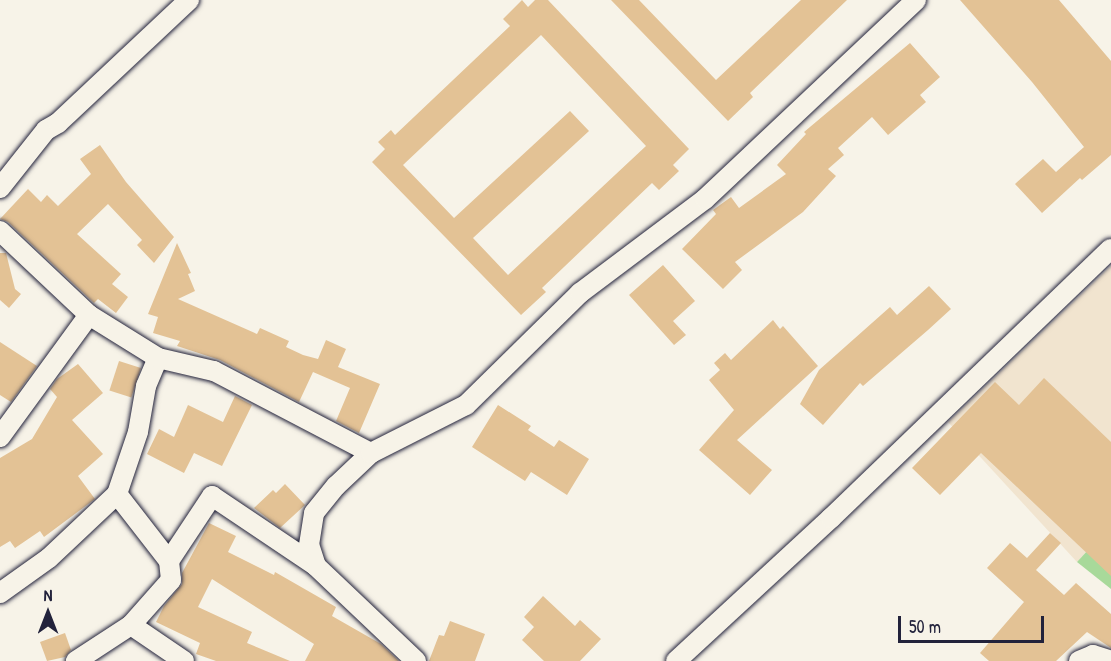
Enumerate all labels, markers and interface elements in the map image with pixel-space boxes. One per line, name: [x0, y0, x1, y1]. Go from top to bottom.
north arrow: [18, 583, 78, 643]
text: N: [44, 584, 52, 606]
scale bar: [901, 604, 1046, 642]
text: 50 m: [909, 614, 941, 639]

